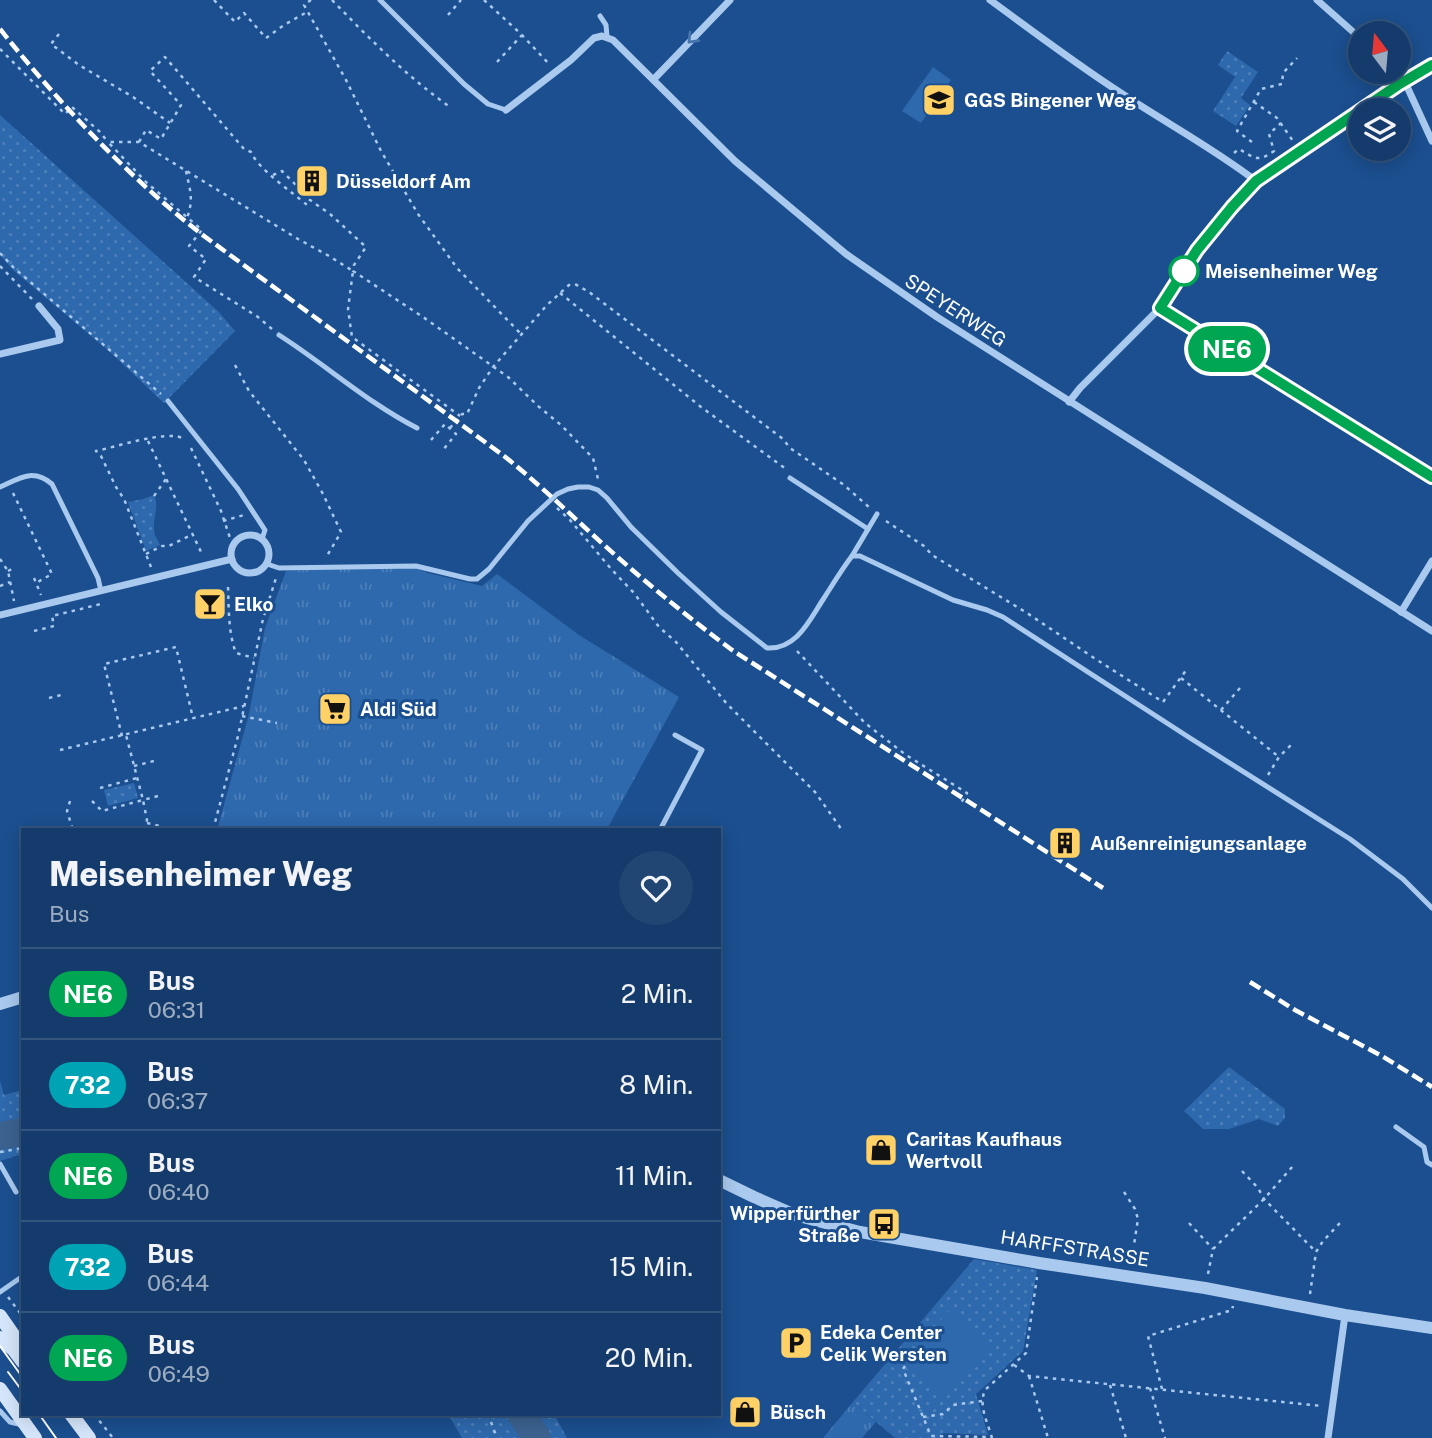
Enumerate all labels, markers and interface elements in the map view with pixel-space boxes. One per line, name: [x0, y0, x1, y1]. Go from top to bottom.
north arrow: [1348, 21, 1410, 84]
map controls: [1348, 21, 1411, 161]
one-way arrow: [687, 31, 700, 44]
school or university icon: GGS Bingener Weg: [920, 81, 958, 119]
place label: GGS Bingener Weg: [964, 89, 1136, 111]
button: layers: [1348, 98, 1411, 161]
building icon: Düsseldorf Am: [293, 162, 331, 200]
place label: Düsseldorf Am: [336, 170, 471, 192]
marker: Meisenheimer Weg: [1169, 256, 1199, 286]
place label: Meisenheimer Weg: [1205, 260, 1378, 282]
street label: SPEYERWEG: [901, 269, 1011, 351]
line badge: NE6: [1187, 326, 1267, 372]
text: NE6: [1202, 335, 1252, 363]
bar icon: Elko: [191, 585, 229, 623]
place label: Elko: [234, 593, 274, 615]
supermarket icon: Aldi Süd: [316, 690, 354, 728]
place label: Aldi Süd: [360, 698, 436, 720]
building icon: Außenreinigungsanlage: [1046, 824, 1084, 862]
place label: Außenreinigungsanlage: [1090, 832, 1307, 854]
button: heart: [619, 851, 693, 925]
text: Meisenheimer Weg: [49, 855, 352, 893]
text: Bus: [49, 900, 89, 927]
text: Bus: [148, 965, 195, 996]
text: 2 Min.: [621, 978, 693, 1009]
text: NE6: [63, 980, 113, 1008]
text: 06:31: [148, 996, 205, 1023]
text: Bus: [147, 1056, 194, 1087]
text: 8 Min.: [619, 1069, 693, 1100]
text: 732: [65, 1071, 111, 1099]
text: 06:37: [147, 1087, 208, 1114]
place label: Caritas Kaufhaus Wertvoll: [906, 1128, 1062, 1172]
shop icon: Caritas Kaufhaus Wertvoll: [862, 1131, 900, 1169]
text: Bus: [148, 1147, 195, 1178]
text: 11 Min.: [615, 1160, 693, 1191]
text: NE6: [63, 1162, 113, 1190]
text: 06:40: [148, 1178, 210, 1205]
place label: Wipperfürther Straße: [730, 1202, 860, 1246]
bus stop icon: Wipperfürther Straße: [865, 1205, 903, 1243]
street label: HARFFSTRASSE: [999, 1225, 1151, 1271]
text: Bus: [147, 1238, 194, 1269]
text: 15 Min.: [609, 1251, 693, 1282]
text: 732: [65, 1253, 111, 1281]
text: 06:44: [147, 1269, 209, 1296]
place label: Edeka Center Celik Wersten: [820, 1321, 947, 1365]
parking icon: Edeka Center Celik Wersten: [777, 1324, 815, 1362]
text: Bus: [148, 1329, 195, 1360]
text: 20 Min.: [605, 1342, 693, 1373]
text: NE6: [63, 1344, 113, 1372]
text: 06:49: [148, 1360, 210, 1387]
shop icon: Büsch: [726, 1393, 764, 1431]
place label: Büsch: [770, 1401, 826, 1423]

